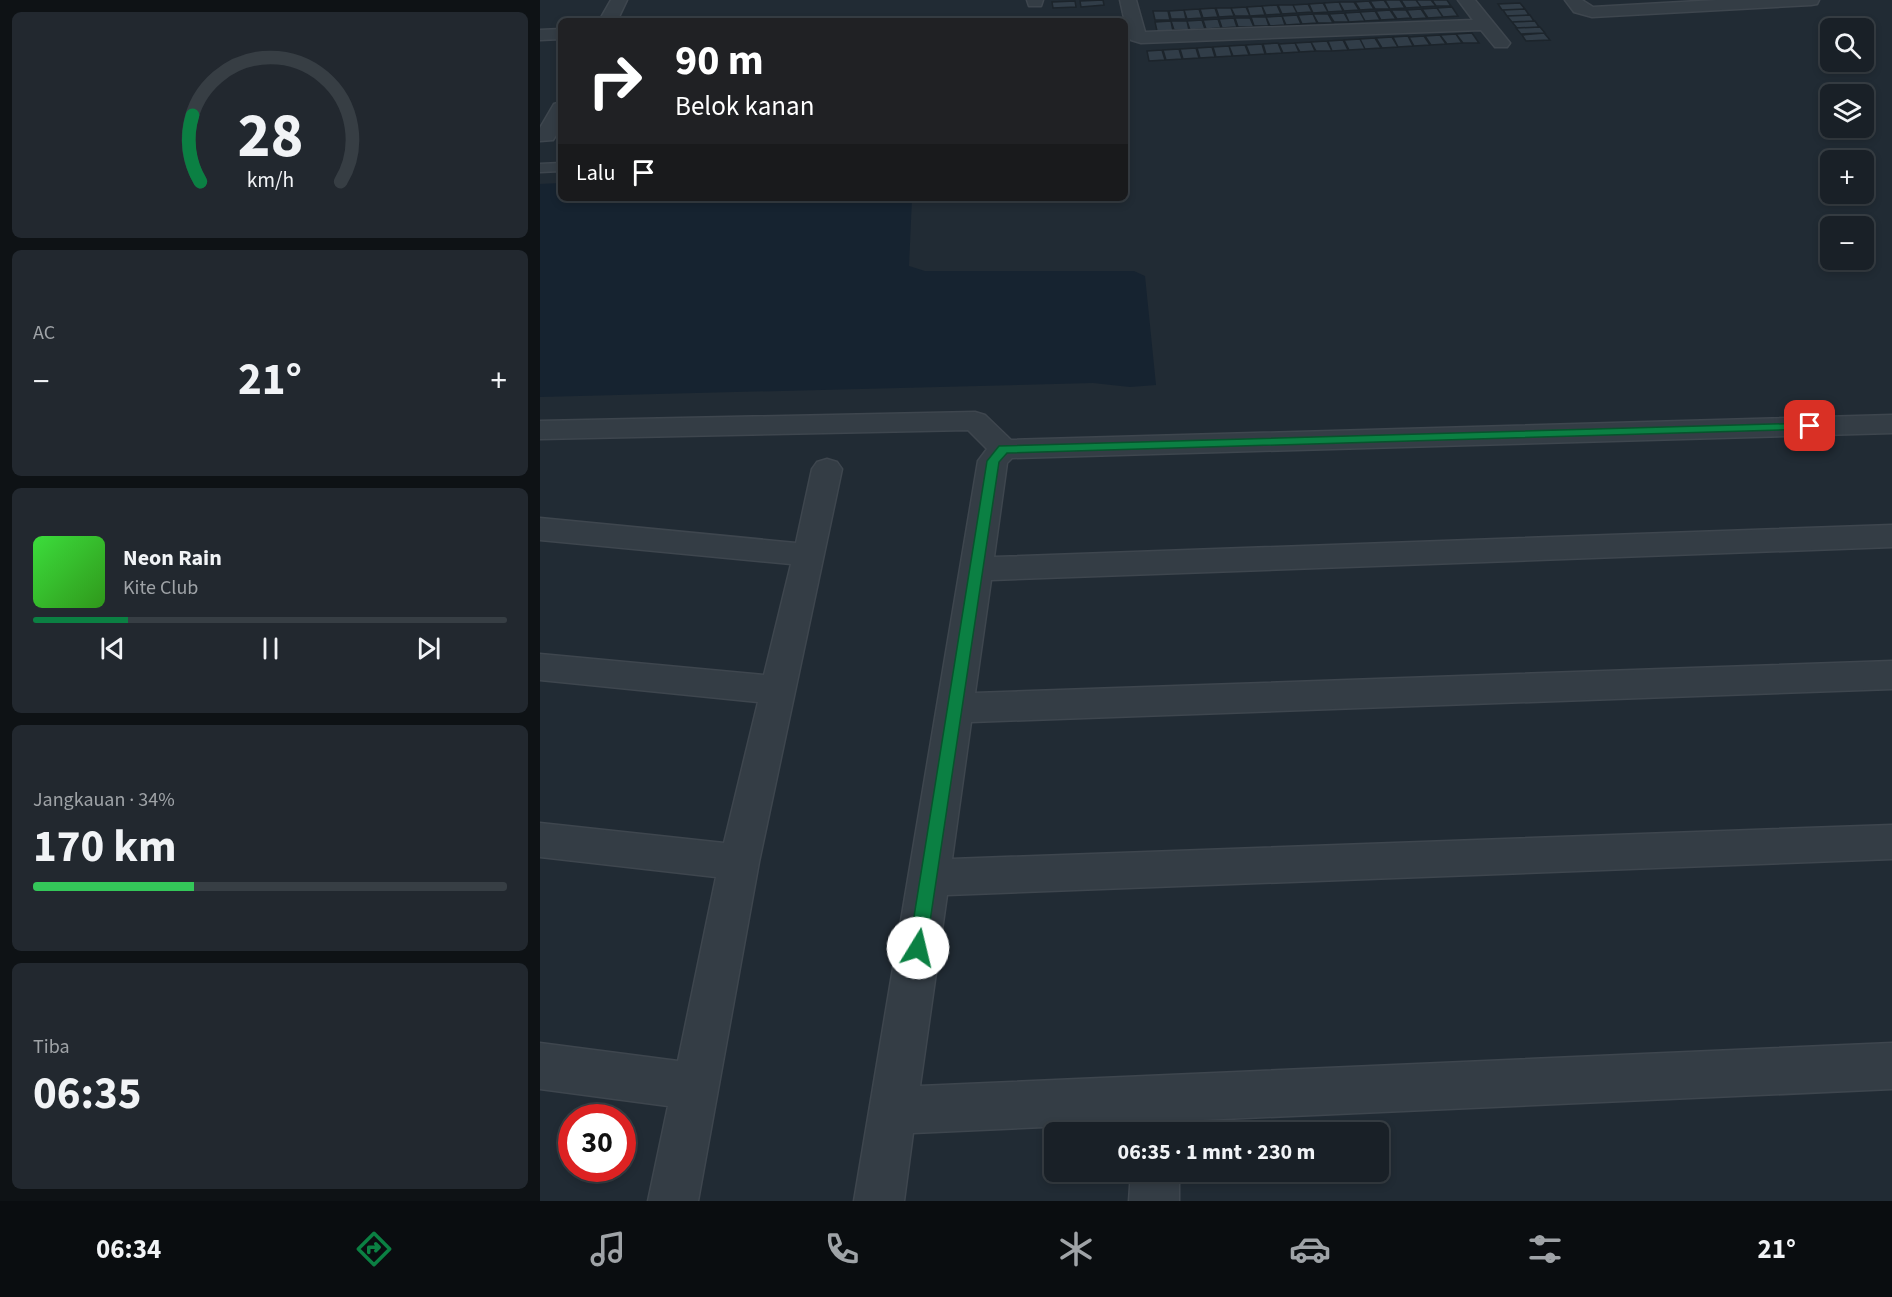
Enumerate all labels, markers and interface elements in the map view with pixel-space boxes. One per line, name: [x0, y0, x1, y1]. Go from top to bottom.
map controls: [1820, 18, 1874, 270]
button: search: [1820, 18, 1874, 72]
text: 90 m: [675, 31, 764, 91]
icon: right: [576, 42, 654, 120]
button: layers: [1820, 84, 1874, 138]
text: Belok kanan: [675, 87, 814, 126]
text: 28: [237, 92, 303, 181]
button: +: [1820, 150, 1874, 204]
icon: arrive: [627, 156, 660, 189]
text: Lalu: [576, 157, 615, 189]
text: km/h: [246, 165, 294, 196]
button: −: [1820, 216, 1874, 270]
text: AC: [33, 319, 55, 347]
text: 21°: [238, 348, 302, 412]
text: −: [33, 358, 49, 405]
text: +: [491, 358, 507, 405]
pin: [1784, 400, 1835, 451]
icon: arrive: [1793, 409, 1826, 442]
text: Neon Rain: [123, 542, 222, 574]
text: Kite Club: [123, 574, 198, 602]
icon: previous: [96, 632, 129, 665]
icon: pause: [254, 632, 287, 665]
icon: next: [412, 632, 445, 665]
text: Jangkauan · 34%: [33, 786, 175, 814]
text: 170 km: [33, 815, 177, 879]
position arrow: [886, 916, 950, 980]
text: Tiba: [33, 1033, 70, 1061]
text: 06:35: [33, 1062, 142, 1126]
speed limit sign: 30: [558, 1104, 636, 1182]
text: 06:35 · 1 mnt · 230 m: [1118, 1136, 1315, 1168]
icon: directions: [353, 1228, 395, 1270]
icon: music: [587, 1228, 629, 1270]
icon: phone: [821, 1228, 863, 1270]
icon: climate: [1055, 1228, 1097, 1270]
icon: car: [1289, 1228, 1331, 1270]
icon: filters: [1524, 1228, 1566, 1270]
text: 06:34: [96, 1230, 161, 1269]
text: 21°: [1758, 1230, 1796, 1269]

